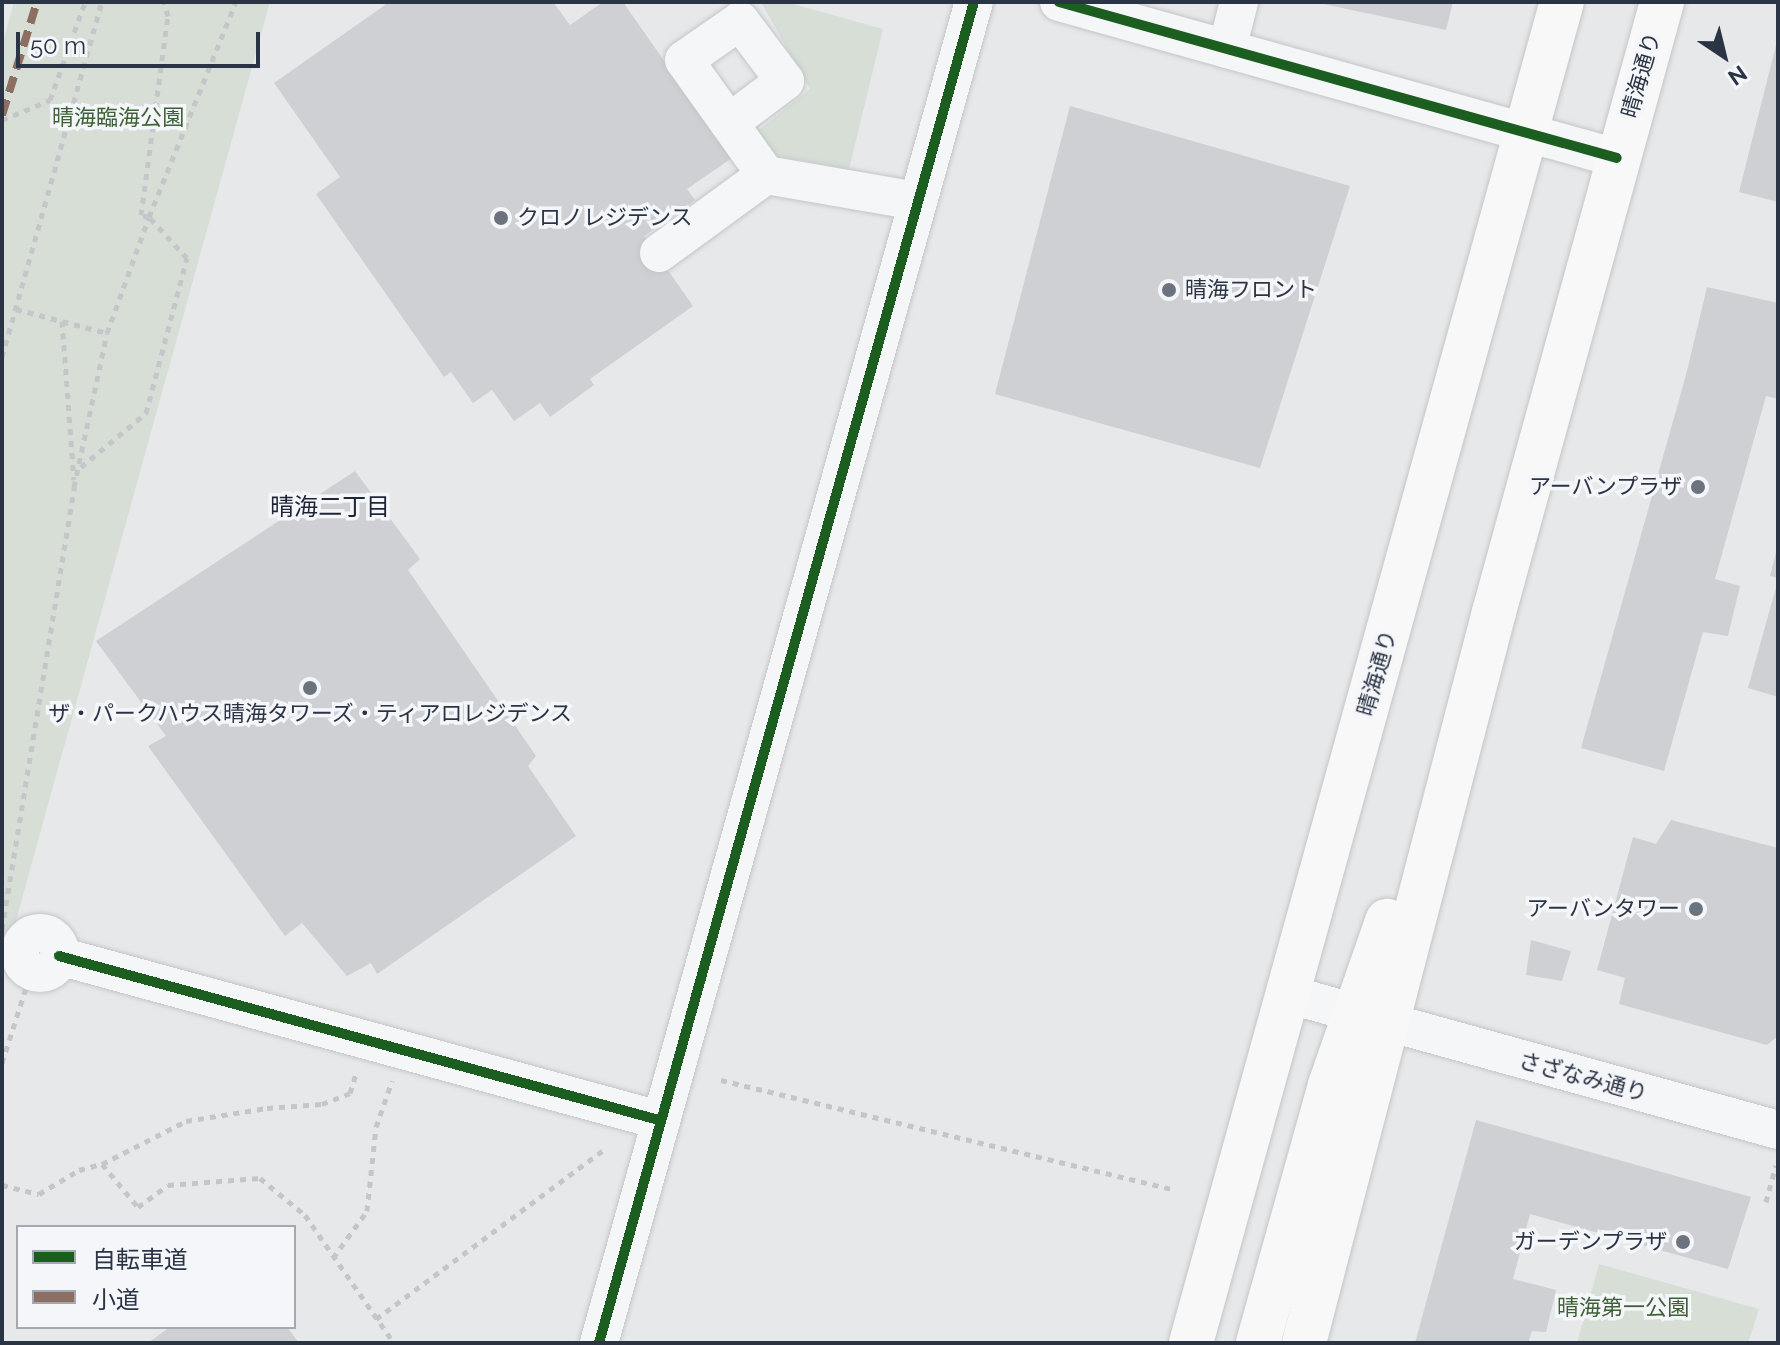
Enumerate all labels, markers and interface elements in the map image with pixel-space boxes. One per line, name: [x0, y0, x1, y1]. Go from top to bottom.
scale bar: [20, 16, 264, 66]
north arrow: [1684, 16, 1764, 96]
street label: 晴海通り: [1616, 29, 1666, 121]
text: 50 m: [30, 31, 86, 60]
text: N: [1723, 60, 1752, 91]
park label: 晴海臨海公園: [52, 105, 184, 131]
place label: クロノレジデンス: [517, 205, 693, 231]
marker: クロノレジデンス: [492, 209, 510, 227]
place label: 晴海フロント: [1185, 277, 1317, 303]
marker: 晴海フロント: [1160, 281, 1178, 299]
place label: アーバンプラザ: [1529, 474, 1682, 500]
marker: アーバンプラザ: [1689, 478, 1707, 496]
district label: 晴海二丁目: [270, 493, 390, 521]
street label: 晴海通り: [1352, 627, 1402, 719]
marker: ザ・パークハウス晴海タワーズ・ティアロレジデンス: [301, 679, 319, 697]
place label: ザ・パークハウス晴海タワーズ・ティアロレジデンス: [46, 701, 574, 727]
place label: アーバンタワー: [1527, 896, 1680, 922]
marker: アーバンタワー: [1687, 900, 1705, 918]
street label: さざなみ通り: [1516, 1047, 1650, 1107]
legend: [16, 1225, 296, 1329]
place label: ガーデンプラザ: [1513, 1229, 1667, 1255]
marker: ガーデンプラザ: [1674, 1233, 1692, 1251]
text: 自転車道: [92, 1245, 188, 1274]
text: 小道: [92, 1285, 140, 1314]
park label: 晴海第一公園: [1557, 1295, 1689, 1321]

